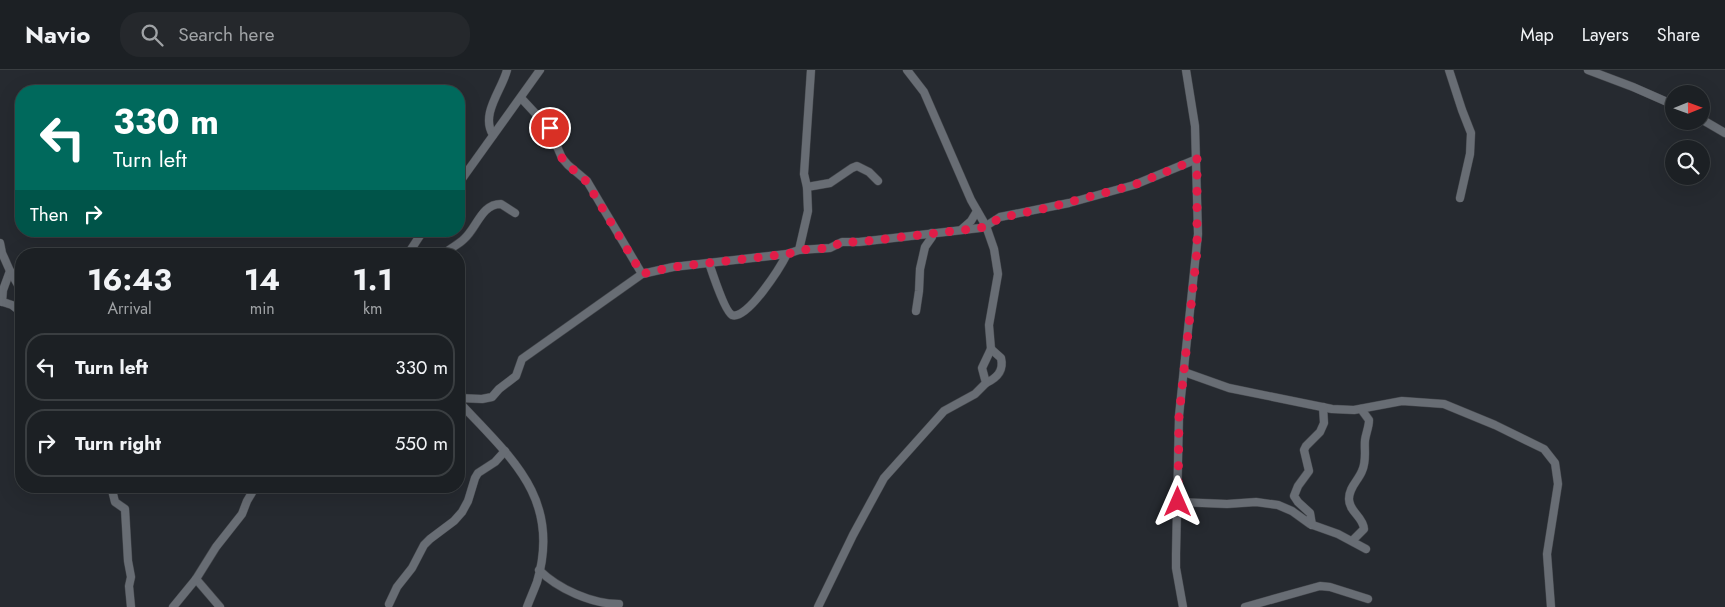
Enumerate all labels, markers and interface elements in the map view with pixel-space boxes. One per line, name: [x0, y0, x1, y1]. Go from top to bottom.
search box: [120, 12, 470, 57]
text: Navio: [25, 17, 90, 52]
icon: search: [138, 21, 166, 49]
text: Search here: [178, 21, 274, 48]
text: Map: [1520, 22, 1554, 48]
text: Layers: [1582, 22, 1629, 48]
text: Share: [1657, 22, 1700, 48]
north arrow: [1665, 85, 1710, 130]
map controls: [1665, 85, 1710, 185]
text: 330 m: [113, 97, 219, 147]
icon: left: [30, 105, 95, 170]
pin: [529, 107, 571, 149]
icon: arrive: [536, 114, 564, 142]
button: search: [1665, 140, 1710, 185]
text: Turn left: [113, 143, 187, 175]
icon: right: [79, 200, 107, 228]
text: Then: [30, 201, 69, 228]
text: 16:43: [87, 258, 172, 301]
text: 14: [244, 258, 280, 301]
text: 1.1: [353, 258, 393, 301]
text: Arrival: [107, 297, 152, 320]
text: min: [250, 297, 275, 320]
text: km: [363, 297, 382, 320]
icon: left: [32, 353, 60, 381]
text: Turn left: [75, 354, 148, 381]
text: 330 m: [395, 354, 448, 381]
icon: right: [32, 429, 60, 457]
text: Turn right: [75, 430, 161, 457]
text: 550 m: [395, 430, 448, 457]
position arrow: [1151, 475, 1203, 527]

